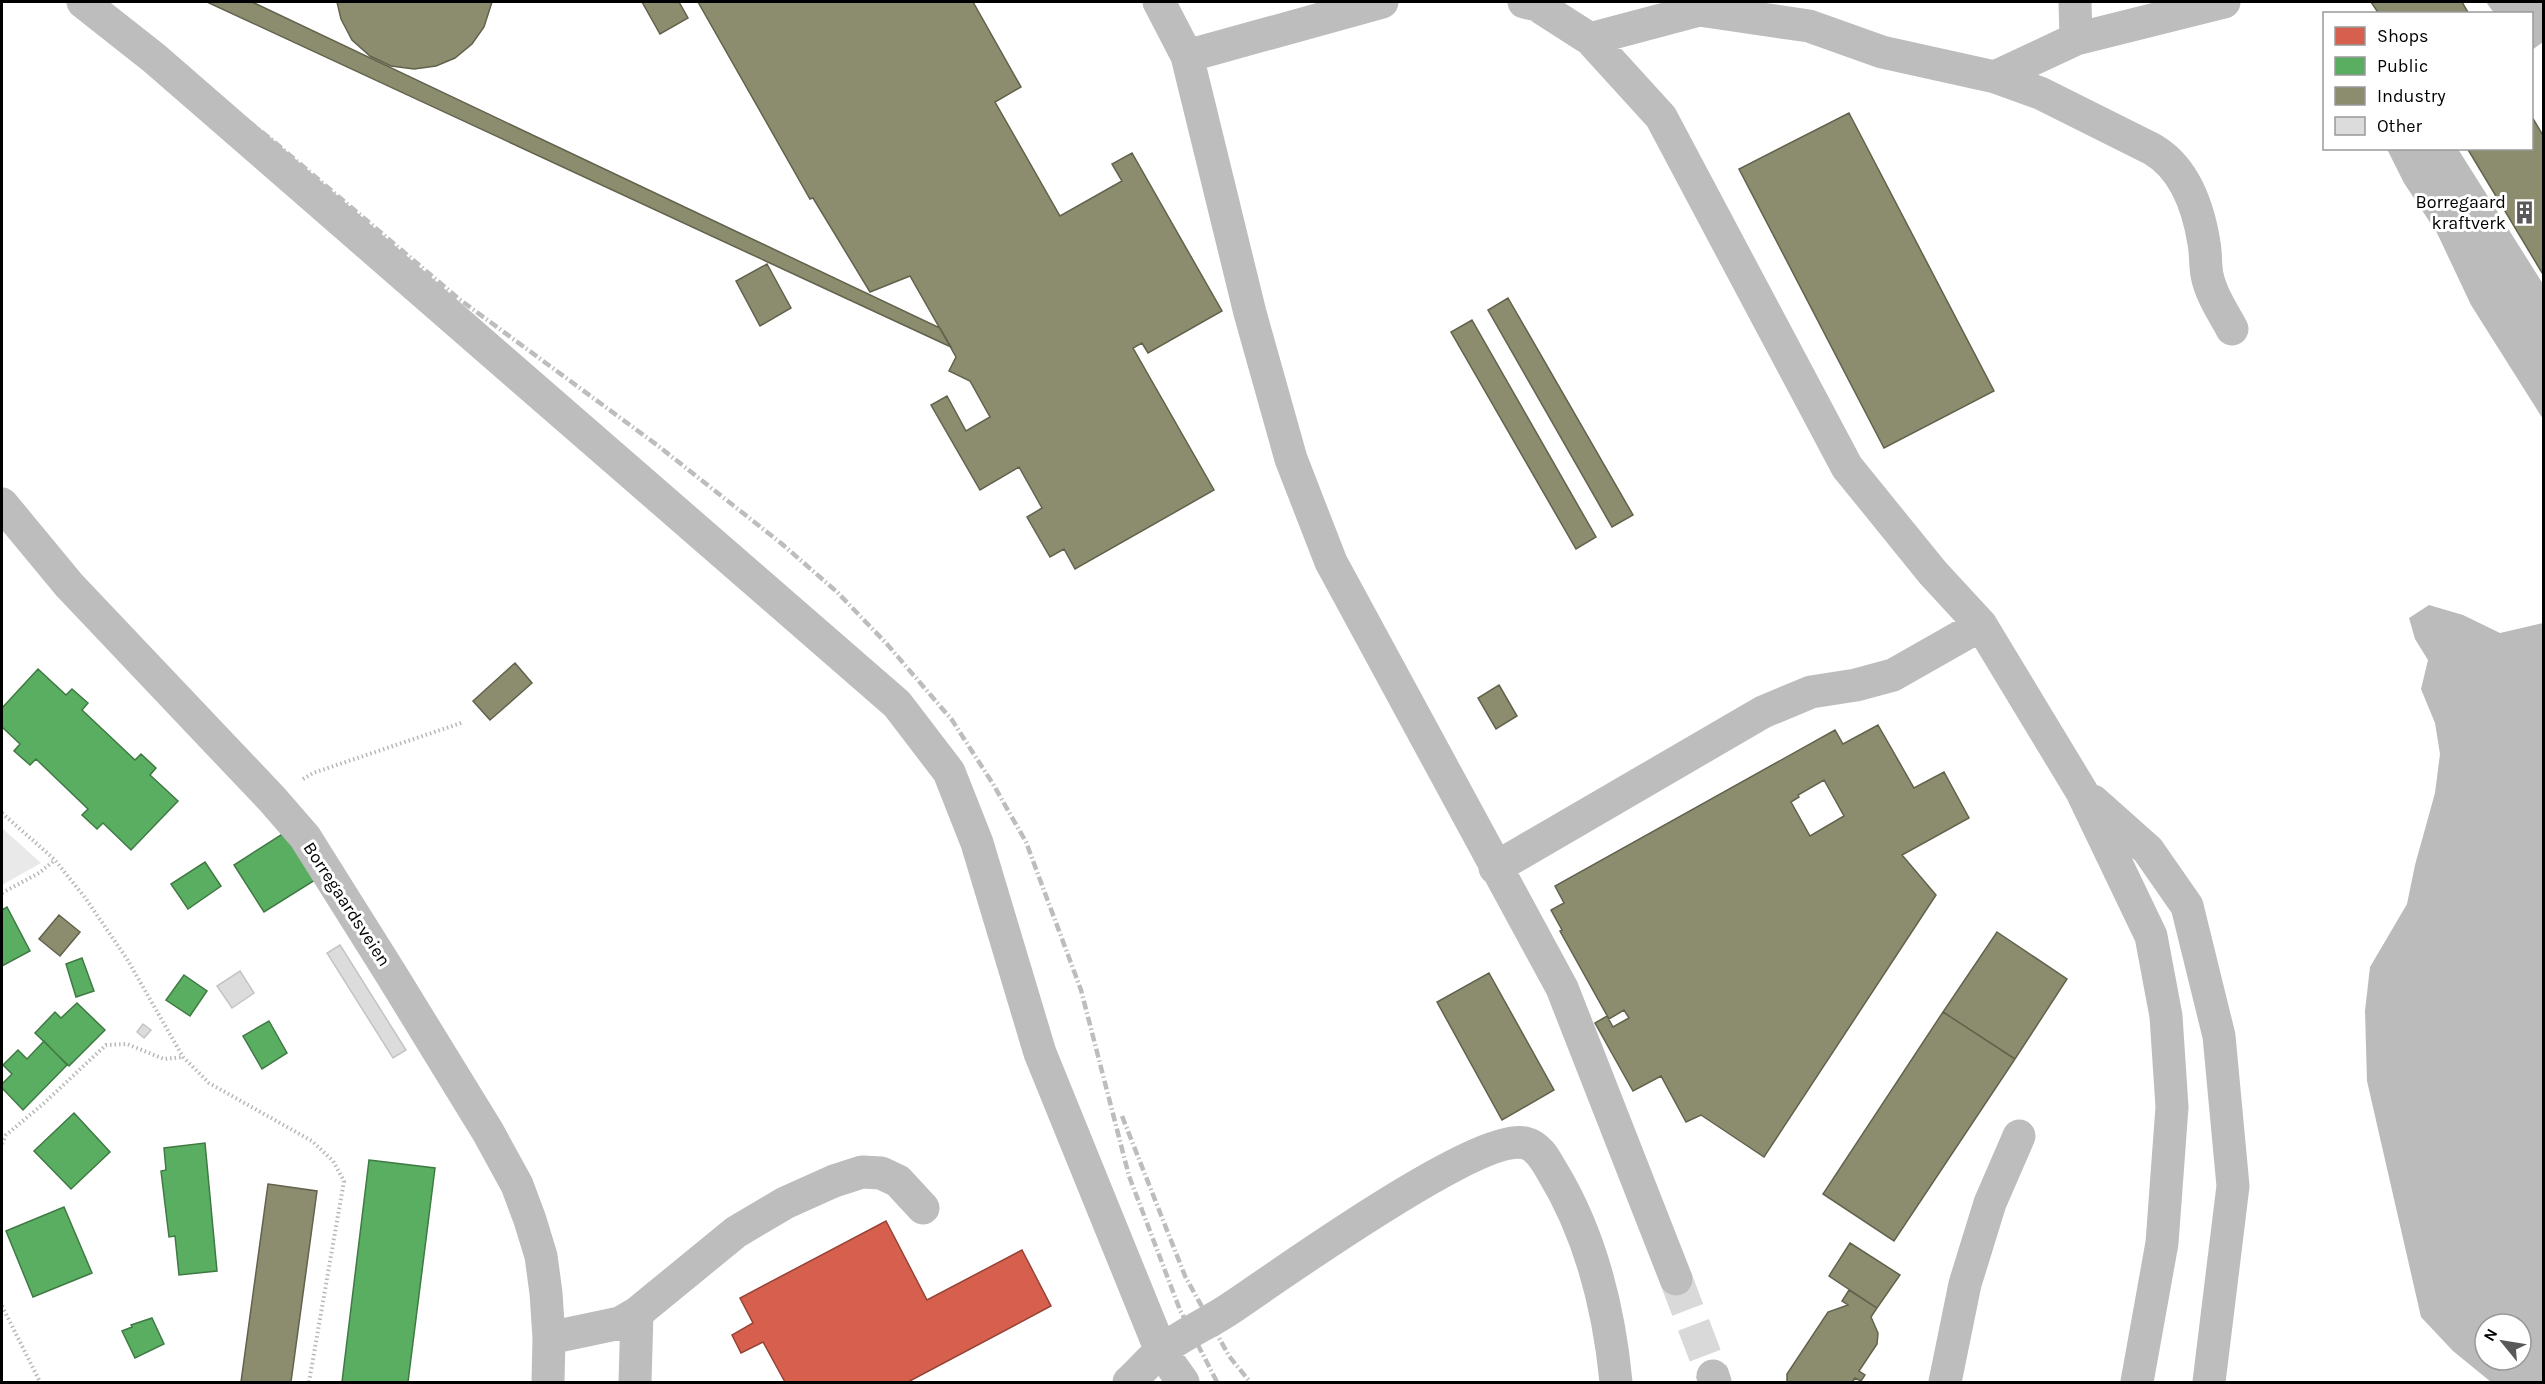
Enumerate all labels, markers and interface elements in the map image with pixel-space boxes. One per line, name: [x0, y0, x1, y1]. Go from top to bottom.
legend: [2323, 12, 2533, 150]
text: Shops: [2377, 25, 2429, 47]
text: Public: [2377, 55, 2428, 77]
text: Industry: [2377, 85, 2446, 107]
text: Other: [2377, 115, 2422, 137]
place label: Borregaard kraftverk: [2416, 191, 2506, 234]
building icon: Borregaard kraftverk: [2511, 199, 2537, 225]
street label: Borregaardsveien: [299, 838, 395, 970]
north arrow: [2473, 1312, 2533, 1372]
text: N: [2479, 1325, 2502, 1344]

